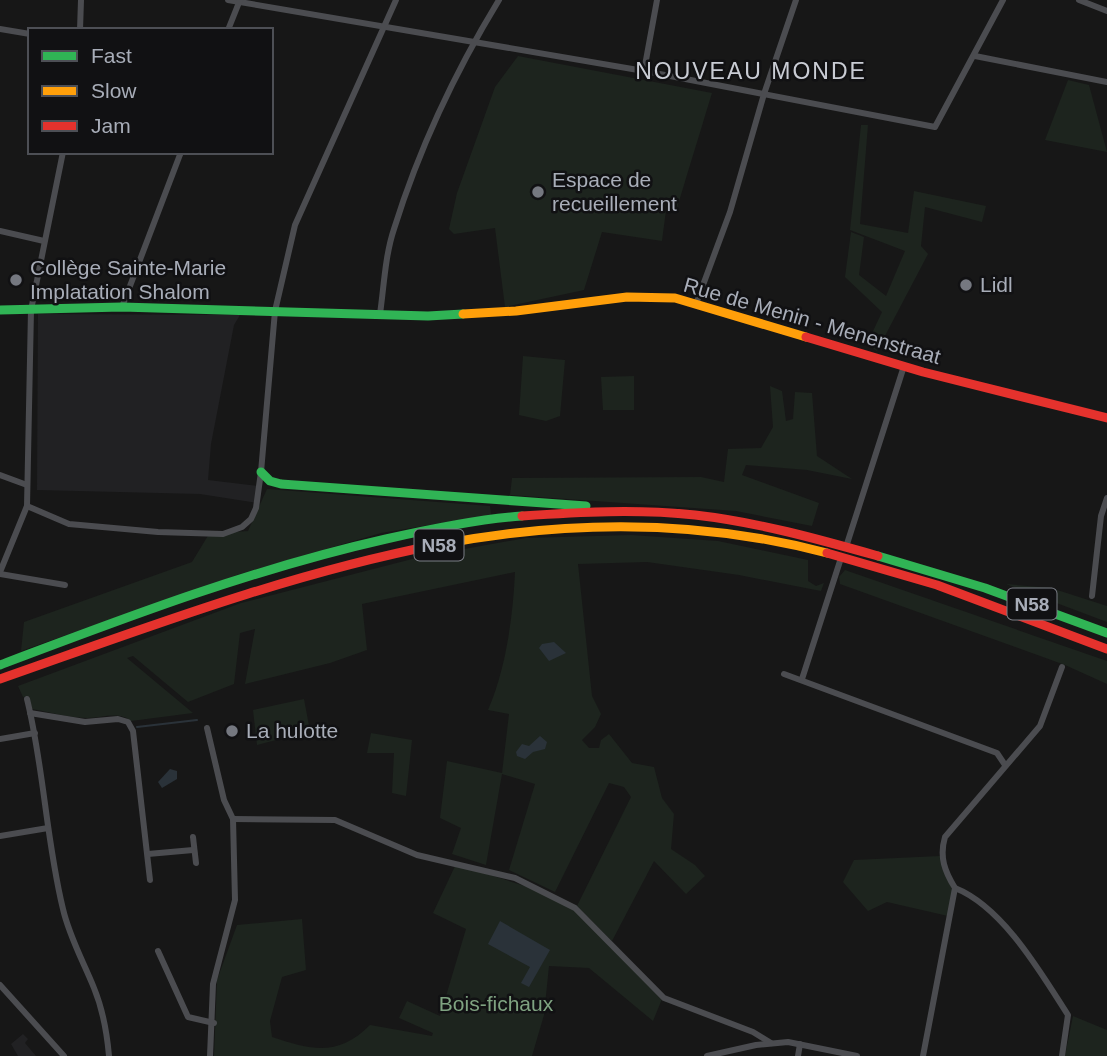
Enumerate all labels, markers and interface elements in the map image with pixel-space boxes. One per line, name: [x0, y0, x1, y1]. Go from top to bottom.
legend: [28, 28, 273, 154]
text: Fast: [91, 44, 132, 67]
district label: NOUVEAU MONDE: [635, 58, 867, 84]
text: Slow: [91, 79, 137, 102]
text: Jam: [91, 114, 131, 137]
place label: Espace de recueillement: [552, 168, 677, 215]
marker: Espace de recueillement: [530, 184, 546, 200]
place label: Collège Sainte-Marie Implatation Shalom: [30, 256, 226, 303]
marker: Collège Sainte-Marie Implatation Shalom: [8, 272, 24, 288]
street label: Rue de Menin - Menenstraat: [681, 273, 943, 368]
place label: Lidl: [980, 273, 1013, 296]
marker: Lidl: [958, 277, 974, 293]
road number: N58: [414, 530, 464, 560]
road number: N58: [1007, 589, 1056, 620]
place label: La hulotte: [246, 719, 338, 742]
marker: La hulotte: [224, 723, 240, 739]
park label: Bois-fichaux: [439, 992, 554, 1015]

